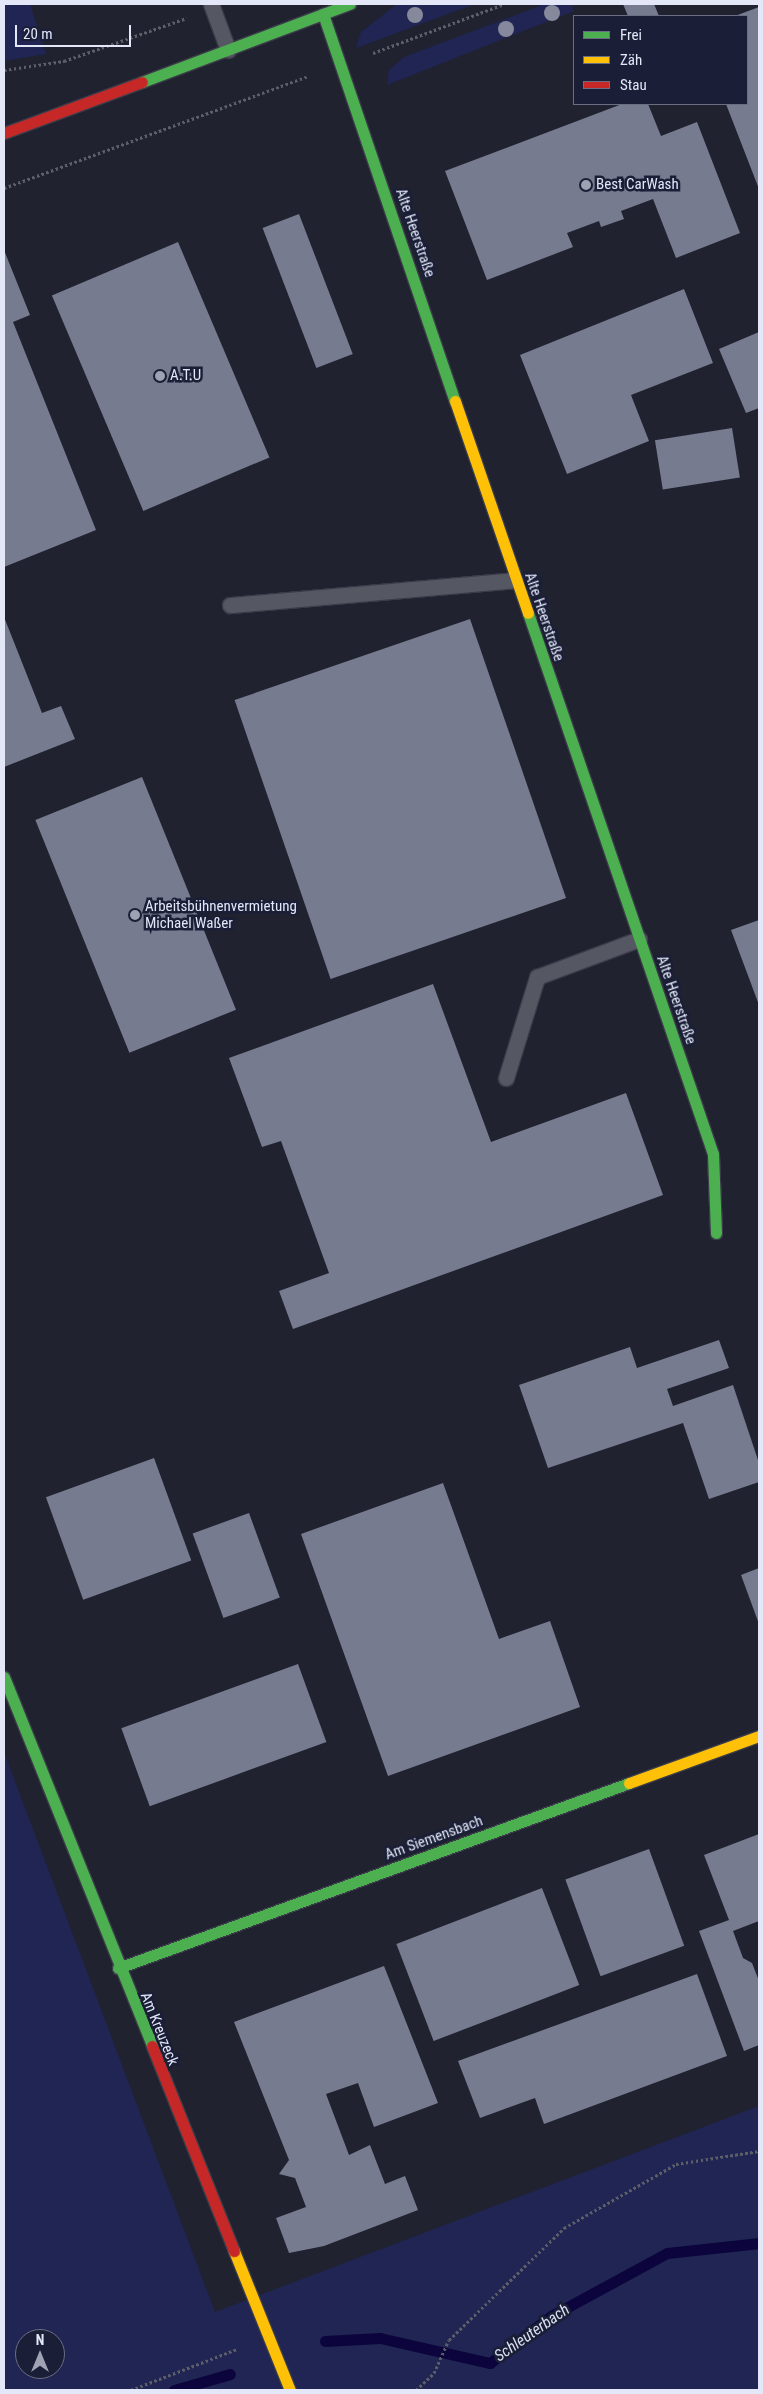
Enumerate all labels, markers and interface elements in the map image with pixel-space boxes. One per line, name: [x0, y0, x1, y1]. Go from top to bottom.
scale bar: [18, 15, 134, 47]
legend: [573, 15, 748, 105]
text: 20 m: [23, 25, 53, 43]
text: Frei: [620, 26, 642, 44]
text: Zäh: [620, 51, 642, 69]
text: Stau: [620, 76, 647, 94]
place label: Best CarWash: [596, 176, 679, 194]
marker: Best CarWash: [580, 179, 592, 191]
street label: Alte Heerstraße: [391, 186, 439, 280]
place label: A.T.U: [170, 367, 201, 385]
marker: A.T.U: [154, 370, 166, 382]
street label: Alte Heerstraße: [520, 570, 568, 664]
place label: Arbeitsbühnenvermietung Michael Waßer: [145, 897, 297, 932]
marker: Arbeitsbühnenvermietung Michael Waßer: [129, 909, 141, 921]
street label: Alte Heerstraße: [652, 953, 700, 1047]
street label: Am Siemensbach: [383, 1812, 485, 1864]
street label: Am Kreuzeck: [136, 1990, 182, 2068]
water label: Schleuterbach: [491, 2300, 573, 2366]
north arrow: [15, 2329, 65, 2379]
text: N: [36, 2332, 44, 2348]

